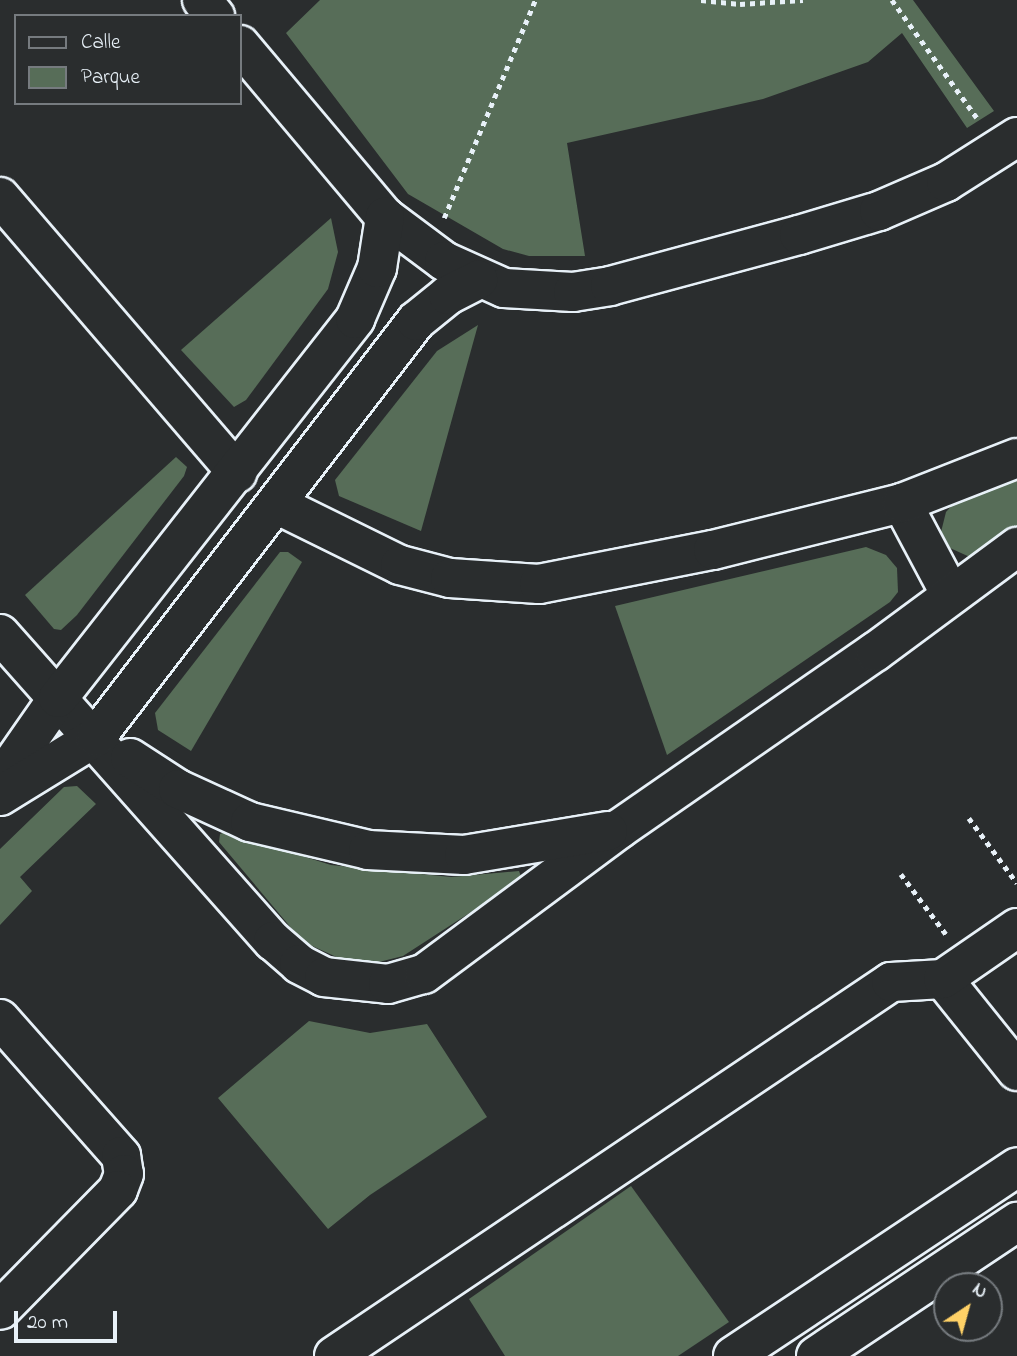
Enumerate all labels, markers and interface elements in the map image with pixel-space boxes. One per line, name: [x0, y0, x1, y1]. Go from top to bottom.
legend: [14, 14, 242, 105]
text: Calle: [81, 28, 120, 58]
text: Parque: [81, 63, 140, 93]
north arrow: [933, 1272, 1003, 1342]
text: N: [966, 1277, 993, 1306]
scale bar: [18, 1296, 121, 1340]
text: 20 m: [27, 1308, 68, 1338]

